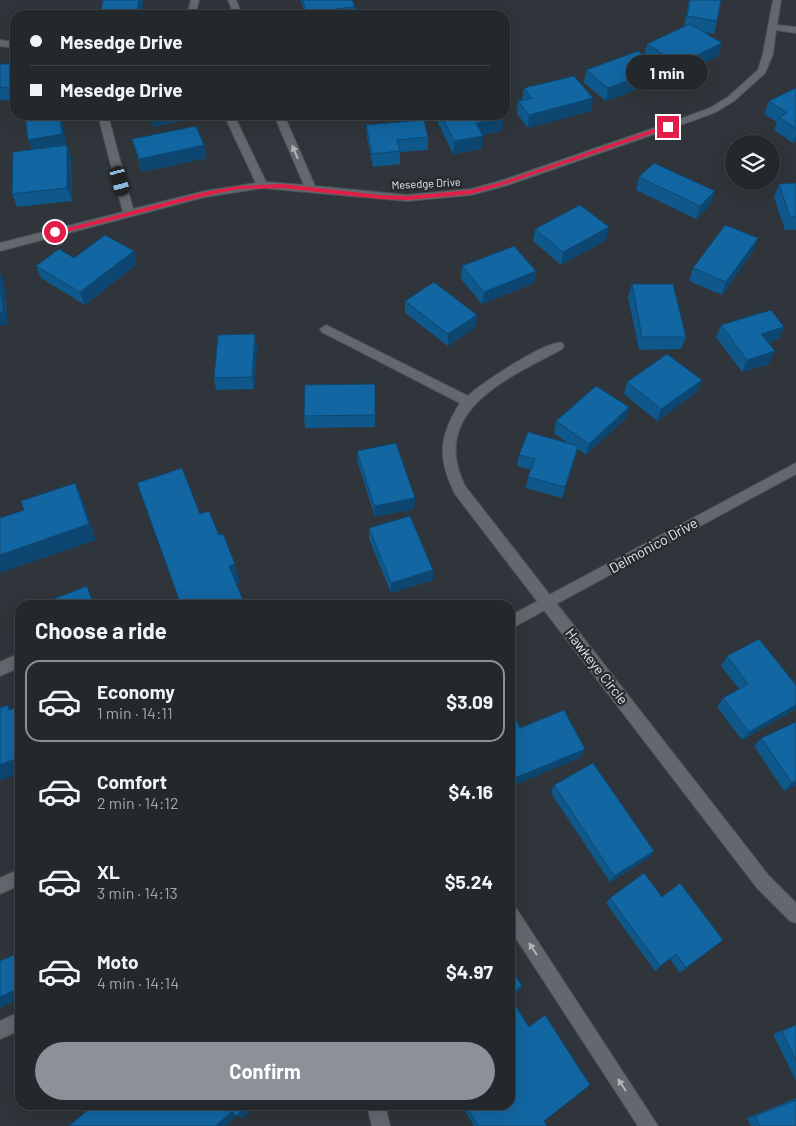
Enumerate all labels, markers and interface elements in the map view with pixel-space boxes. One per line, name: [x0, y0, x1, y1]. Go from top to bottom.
text: Mesedge Drive: [60, 30, 183, 53]
callout: 1 min: [627, 54, 709, 90]
text: 1 min: [649, 63, 685, 82]
text: Mesedge Drive: [60, 78, 183, 101]
route end: [657, 116, 679, 138]
map controls: [725, 135, 780, 190]
button: layers: [725, 135, 780, 190]
one-way arrow: [291, 145, 299, 160]
car: [108, 165, 131, 197]
street label: Mesedge Drive: [391, 175, 461, 191]
route start: [44, 221, 66, 243]
street label: Delmonico Drive: [606, 514, 700, 576]
text: Choose a ride: [35, 617, 167, 643]
street label: Hawkeye Circle: [562, 625, 632, 707]
icon: car: [37, 679, 82, 724]
text: Economy: [97, 680, 175, 703]
text: $3.09: [446, 690, 493, 713]
text: 1 min · 14:11: [97, 703, 173, 722]
icon: car: [37, 769, 82, 814]
text: Comfort: [97, 770, 167, 793]
text: $4.16: [449, 780, 493, 803]
text: 2 min · 14:12: [97, 793, 179, 812]
icon: car: [37, 859, 82, 904]
text: XL: [97, 860, 120, 883]
text: $5.24: [445, 870, 493, 893]
text: 3 min · 14:13: [97, 883, 178, 902]
one-way arrow: [528, 943, 538, 956]
icon: car: [37, 949, 82, 994]
text: Moto: [97, 950, 139, 973]
text: $4.97: [446, 960, 493, 983]
text: 4 min · 14:14: [97, 973, 179, 992]
button: Confirm: [35, 1042, 495, 1100]
one-way arrow: [618, 1079, 627, 1092]

